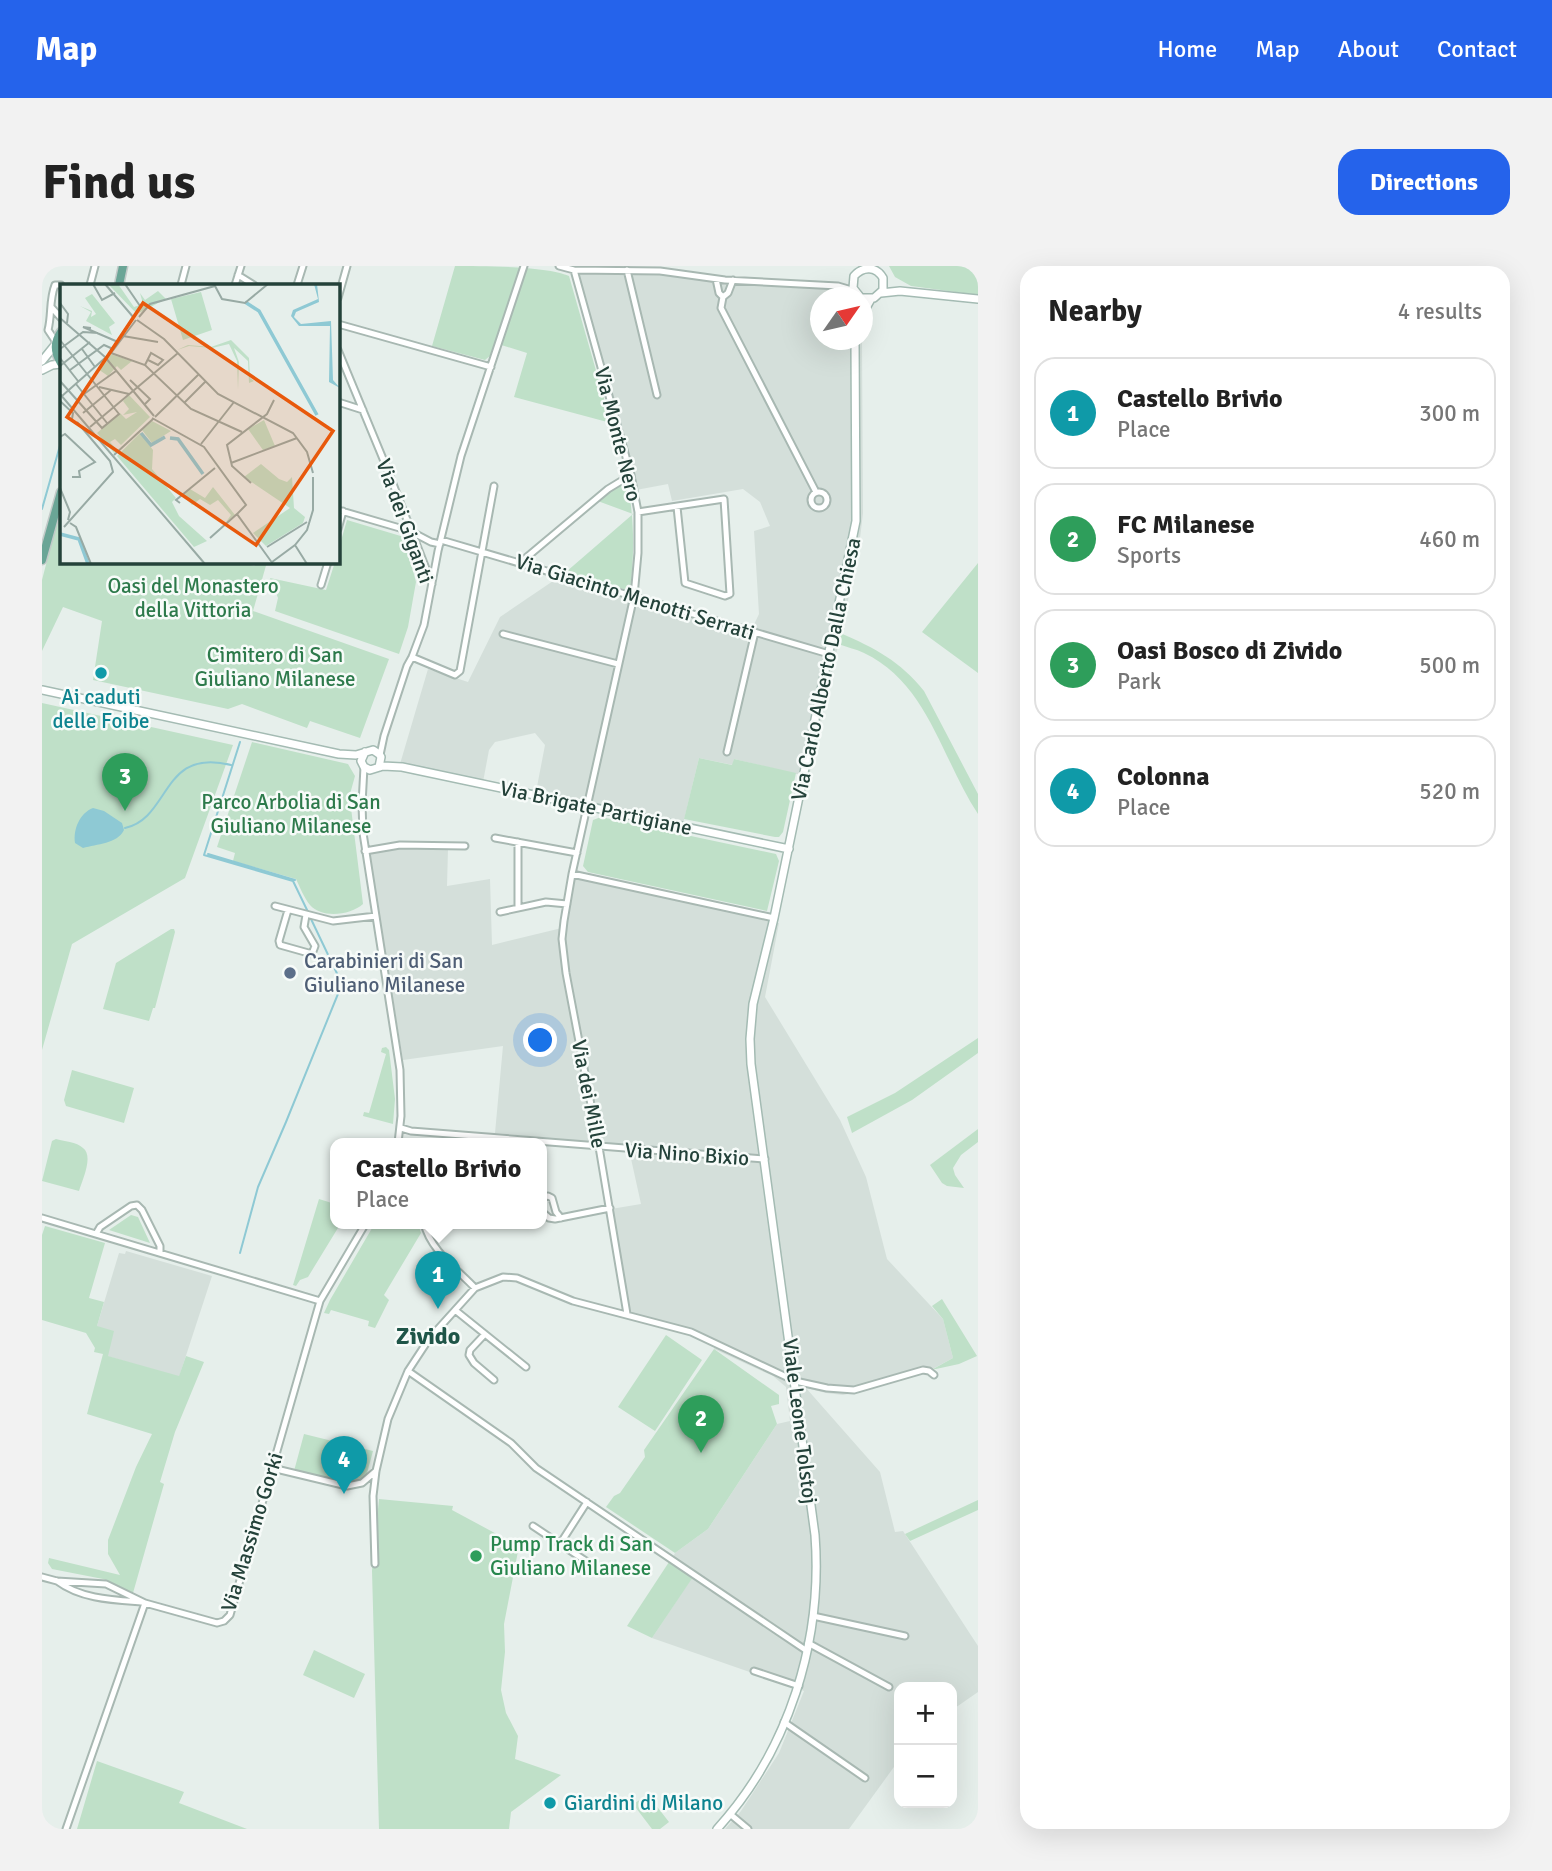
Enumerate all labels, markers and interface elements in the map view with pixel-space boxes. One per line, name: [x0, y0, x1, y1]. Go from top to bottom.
text: Map: [35, 29, 97, 70]
text: Home: [1157, 34, 1217, 64]
text: Map: [1255, 34, 1300, 64]
text: About: [1338, 34, 1399, 64]
text: Contact: [1437, 34, 1517, 64]
button: Directions: [1338, 149, 1510, 215]
text: Find us: [42, 152, 195, 212]
inset map: [60, 284, 340, 564]
north arrow: [810, 287, 873, 350]
text: Nearby: [1048, 293, 1142, 330]
text: 4 results: [1398, 297, 1482, 326]
street label: Via Monte Nero: [589, 364, 647, 504]
text: Castello Brivio: [1117, 383, 1283, 415]
text: 1: [1067, 399, 1079, 428]
text: 300 m: [1419, 399, 1480, 428]
text: Place: [1117, 415, 1171, 444]
street label: Via dei Giganti: [370, 455, 440, 587]
text: FC Milanese: [1117, 509, 1255, 541]
text: 2: [1067, 525, 1079, 554]
text: 460 m: [1419, 525, 1480, 554]
street label: Via Carlo Alberto Dalla Chiesa: [785, 535, 867, 803]
text: Sports: [1117, 541, 1181, 570]
street label: Via Giacinto Menotti Serrati: [512, 548, 758, 646]
park label: Oasi del Monastero della Vittoria: [107, 573, 279, 623]
text: Oasi Bosco di Zivido: [1117, 635, 1342, 667]
park label: Cimitero di San Giuliano Milanese: [194, 642, 356, 692]
text: 3: [1067, 651, 1079, 680]
text: 500 m: [1419, 651, 1480, 680]
marker: Ai caduti delle Foibe: [93, 665, 109, 681]
text: Park: [1117, 667, 1161, 696]
place label: Ai caduti delle Foibe: [52, 684, 150, 734]
pin: 3: [102, 753, 148, 811]
text: Colonna: [1117, 761, 1210, 793]
street label: Via Brigate Partigiane: [498, 775, 694, 841]
text: 4: [1067, 777, 1079, 806]
text: 520 m: [1419, 777, 1480, 806]
park label: Parco Arbolia di San Giuliano Milanese: [201, 789, 381, 839]
text: Place: [1117, 793, 1171, 822]
place label: Carabinieri di San Giuliano Milanese: [304, 948, 465, 998]
marker: Carabinieri di San Giuliano Milanese: [282, 965, 298, 981]
your location: [523, 1023, 557, 1057]
street label: Via dei Mille: [566, 1038, 612, 1150]
street label: Via Nino Bixio: [624, 1137, 750, 1171]
popup: [330, 1138, 547, 1229]
text: Castello Brivio: [356, 1153, 521, 1185]
text: Place: [356, 1185, 409, 1214]
pin: 1: [415, 1251, 461, 1309]
district label: Zivido: [396, 1321, 460, 1351]
street label: Viale Leone Tolstoj: [777, 1337, 823, 1505]
pin: 2: [678, 1395, 724, 1453]
pin: 4: [321, 1436, 367, 1494]
street label: Via Massimo Gorki: [215, 1449, 289, 1615]
place label: Pump Track di San Giuliano Milanese: [490, 1531, 653, 1581]
marker: Pump Track di San Giuliano Milanese: [468, 1548, 484, 1564]
map controls: [894, 1682, 957, 1808]
button: +: [894, 1682, 957, 1745]
button: −: [894, 1745, 957, 1808]
place label: Giardini di Milano: [564, 1790, 723, 1816]
marker: Giardini di Milano: [542, 1795, 558, 1811]

